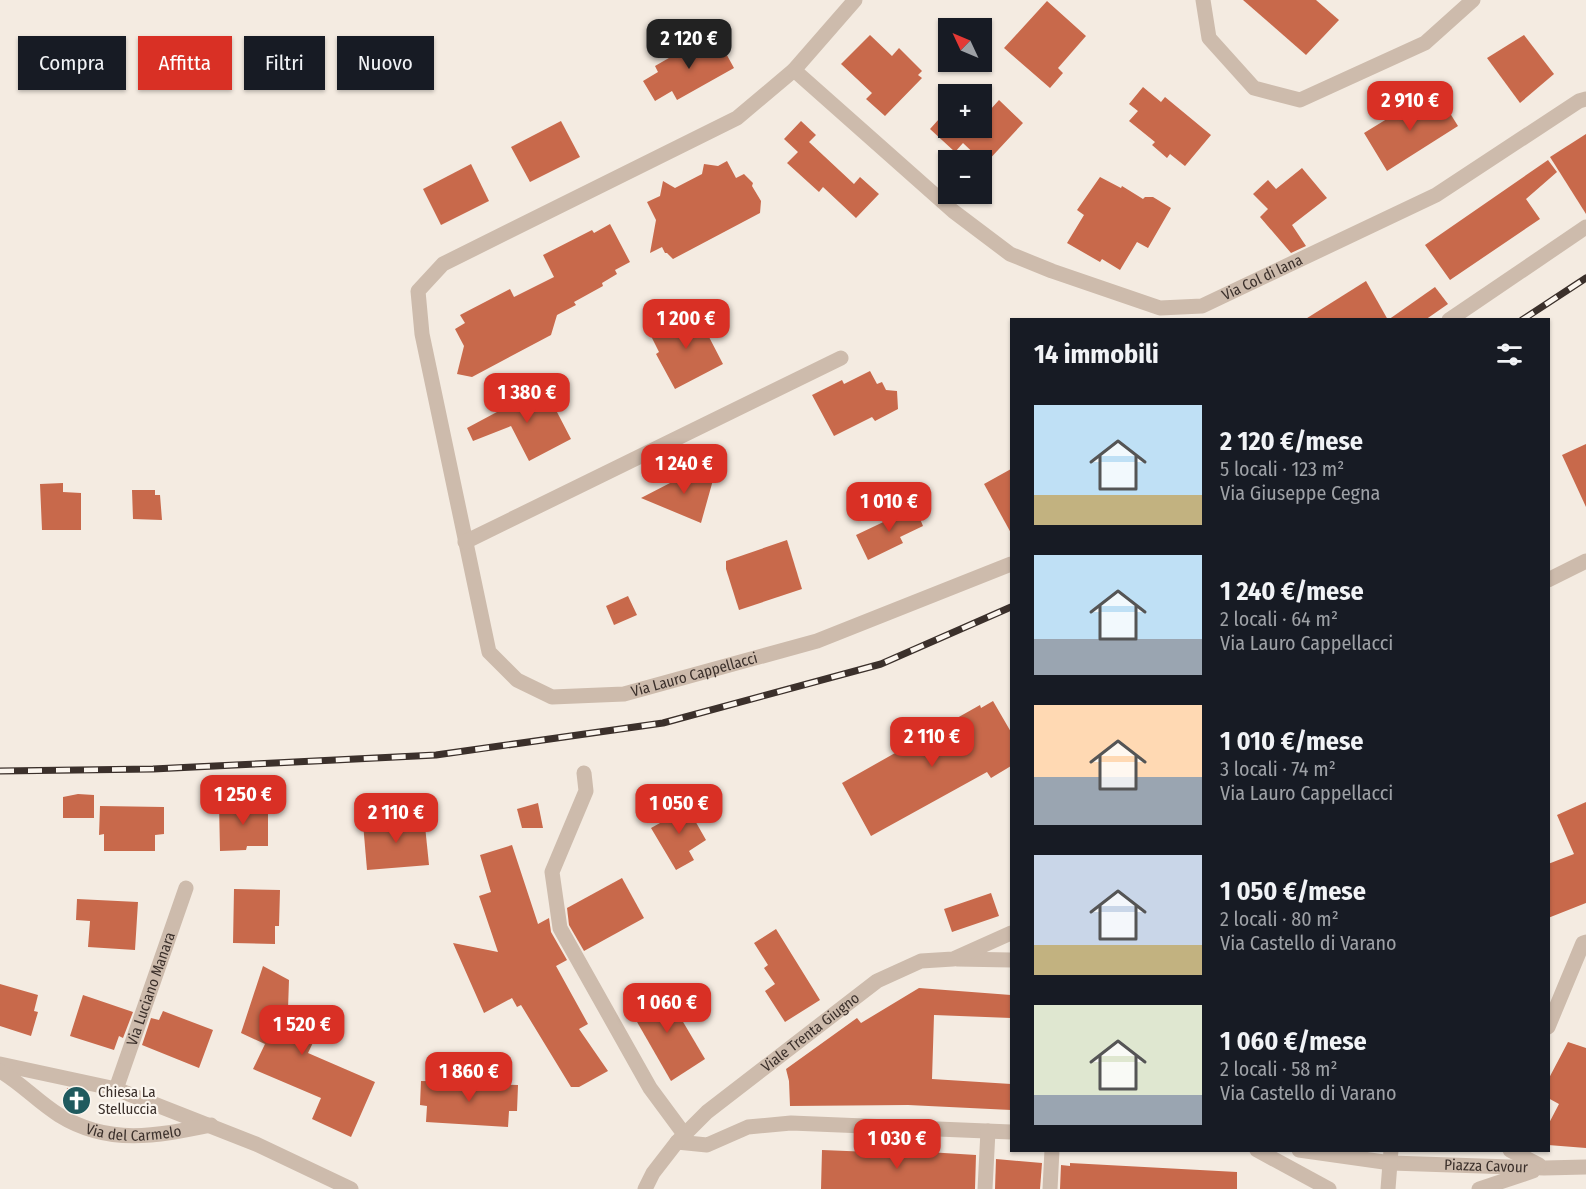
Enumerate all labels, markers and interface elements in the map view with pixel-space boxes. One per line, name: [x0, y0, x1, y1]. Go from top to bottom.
north arrow: [938, 18, 992, 72]
map controls: [938, 18, 992, 204]
pin: 2 120 €: [634, 19, 744, 70]
text: 2 120 €: [661, 26, 717, 50]
chip: Compra: [18, 36, 126, 90]
chip: Affitta: [138, 36, 232, 90]
chip: Filtri: [244, 36, 325, 90]
chip: Nuovo: [337, 36, 434, 90]
pin: 2 910 €: [1355, 81, 1465, 132]
button: +: [938, 84, 992, 138]
text: 2 910 €: [1381, 88, 1439, 112]
button: −: [938, 150, 992, 204]
street label: Via Col di lana: [1219, 251, 1305, 304]
pin: 1 200 €: [631, 299, 741, 350]
text: 1 200 €: [657, 306, 715, 330]
icon: filters: [1493, 338, 1526, 371]
text: 14 immobili: [1034, 339, 1159, 370]
pin: 1 380 €: [472, 373, 582, 424]
text: 1 380 €: [498, 380, 556, 404]
text: 2 120 €/mese: [1220, 426, 1363, 457]
icon: home: [1082, 429, 1154, 501]
pin: 1 240 €: [629, 444, 739, 495]
text: 1 240 €: [655, 451, 713, 475]
text: 5 locali · 123 m²: [1220, 457, 1344, 481]
text: Via Giuseppe Cegna: [1220, 481, 1380, 505]
pin: 1 010 €: [834, 482, 944, 533]
text: 1 010 €: [860, 489, 918, 513]
text: 1 240 €/mese: [1220, 576, 1364, 607]
icon: home: [1082, 579, 1154, 651]
text: 2 locali · 64 m²: [1220, 607, 1338, 631]
text: Via Lauro Cappellacci: [1220, 631, 1393, 655]
street label: Via Lauro Cappellacci: [629, 649, 759, 701]
pin: 2 110 €: [877, 717, 987, 768]
text: 2 110 €: [904, 724, 960, 748]
text: 1 010 €/mese: [1220, 726, 1364, 757]
icon: home: [1082, 729, 1154, 801]
text: 3 locali · 74 m²: [1220, 757, 1336, 781]
pin: 1 250 €: [188, 775, 298, 826]
text: Via Lauro Cappellacci: [1220, 781, 1393, 805]
text: 1 250 €: [214, 782, 272, 806]
pin: 1 050 €: [624, 784, 734, 835]
text: 1 050 €: [649, 791, 709, 815]
pin: 2 110 €: [341, 793, 451, 844]
text: 2 110 €: [368, 800, 424, 824]
text: 1 050 €/mese: [1220, 876, 1366, 907]
icon: home: [1082, 879, 1154, 951]
text: 2 locali · 80 m²: [1220, 907, 1339, 931]
street label: Via Luciano Manara: [123, 930, 179, 1048]
text: Via Castello di Varano: [1220, 931, 1397, 955]
pin: 1 060 €: [612, 983, 722, 1034]
street label: Viale Trenta Giugno: [758, 989, 863, 1076]
text: 1 060 €: [637, 990, 697, 1014]
pin: 1 520 €: [247, 1005, 357, 1056]
text: 1 520 €: [273, 1012, 331, 1036]
text: 1 060 €/mese: [1220, 1026, 1367, 1057]
icon: home: [1082, 1029, 1154, 1101]
pin: 1 860 €: [414, 1052, 524, 1103]
text: 2 locali · 58 m²: [1220, 1057, 1338, 1081]
text: 1 860 €: [439, 1059, 499, 1083]
text: Via Castello di Varano: [1220, 1081, 1397, 1105]
place label: Chiesa La Stelluccia: [98, 1083, 157, 1118]
church icon: Chiesa La Stelluccia: [61, 1085, 93, 1117]
pin: 1 030 €: [842, 1119, 952, 1170]
street label: Via del Carmelo: [84, 1120, 183, 1145]
text: 1 030 €: [868, 1126, 926, 1150]
street label: Piazza Cavour: [1444, 1156, 1529, 1176]

